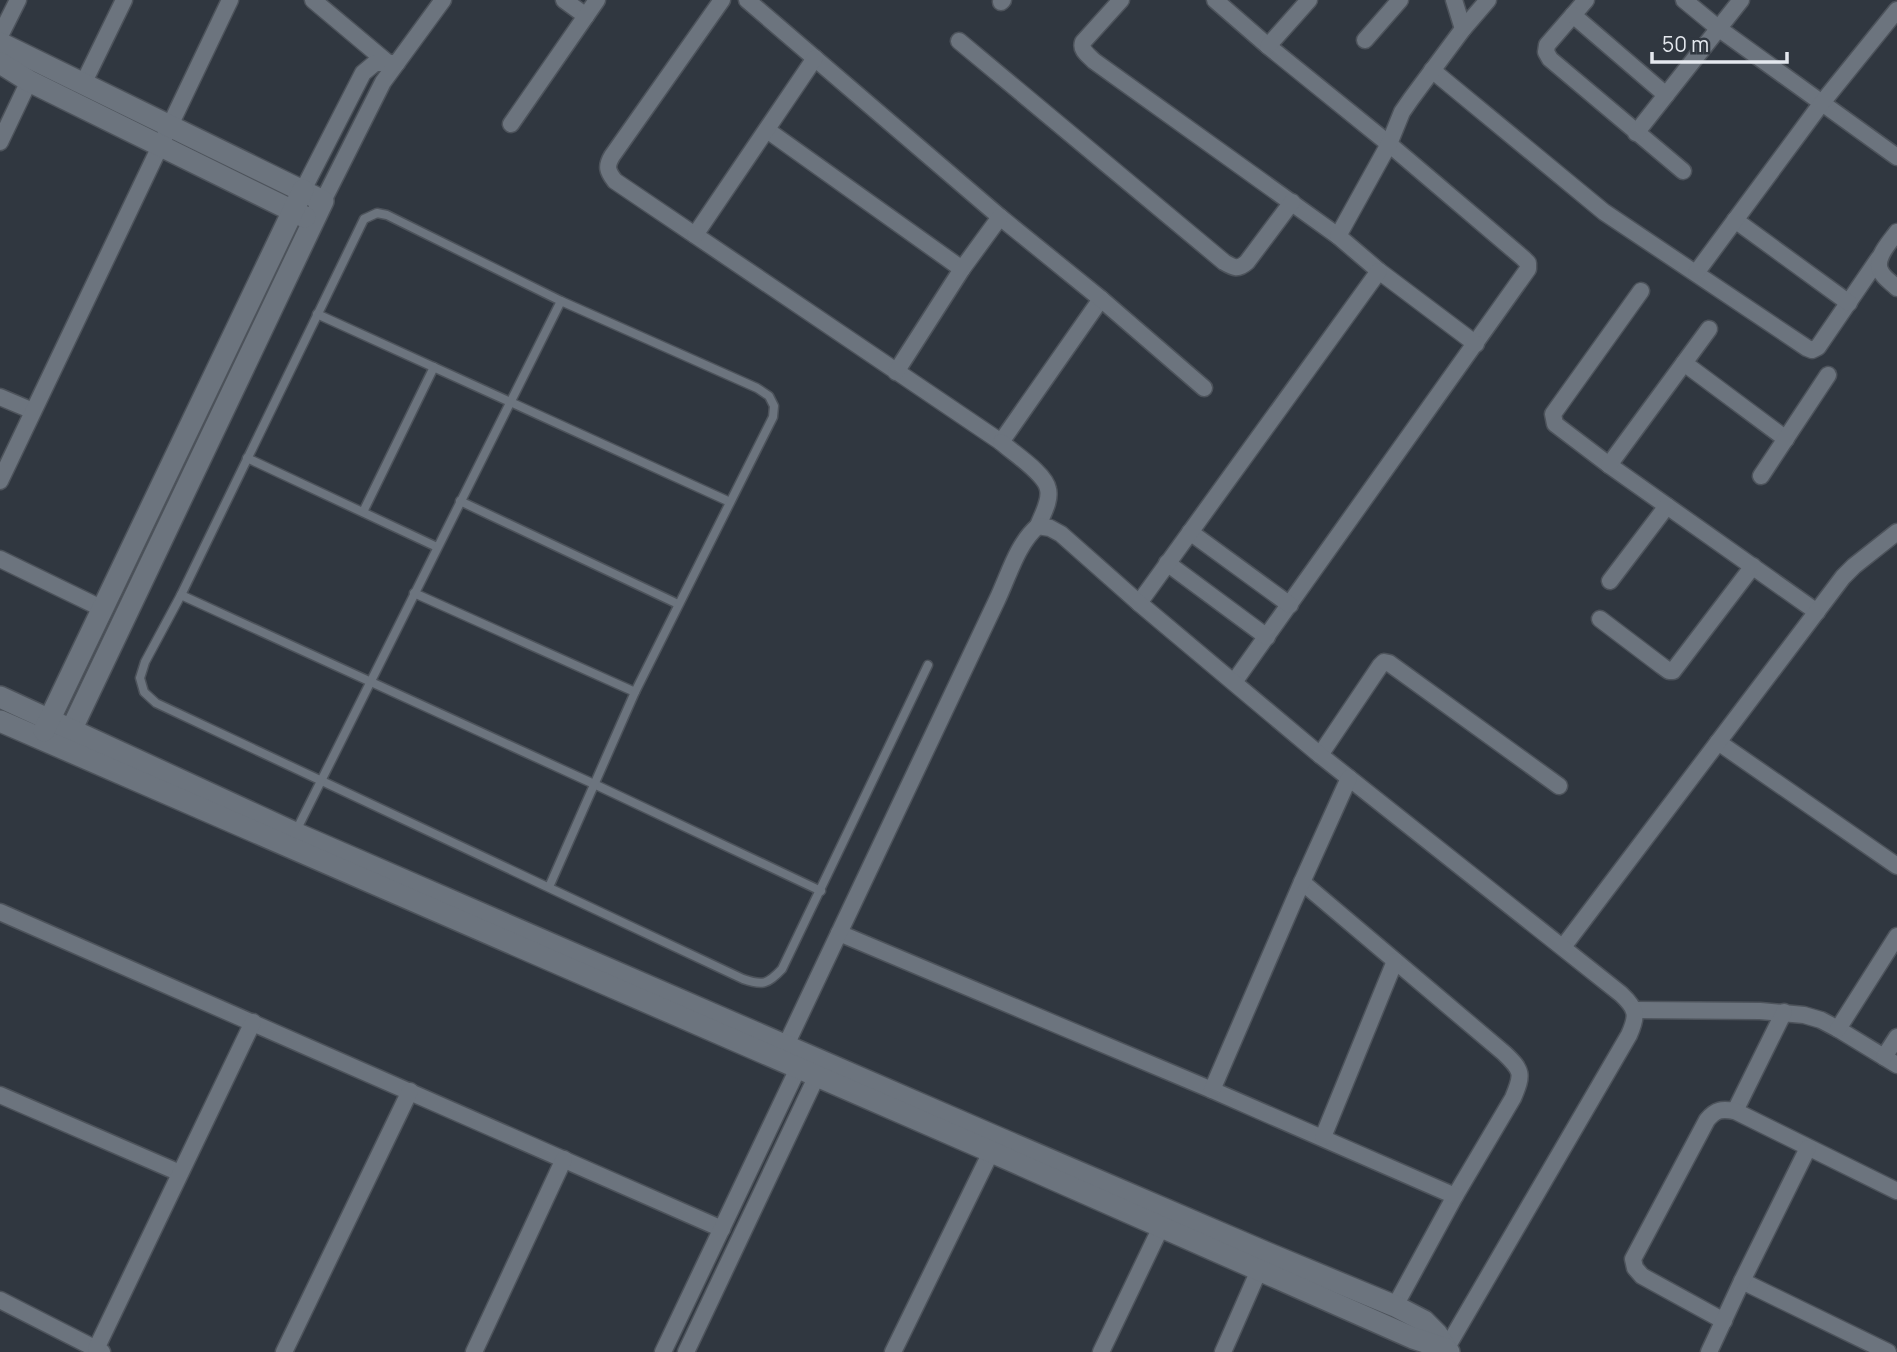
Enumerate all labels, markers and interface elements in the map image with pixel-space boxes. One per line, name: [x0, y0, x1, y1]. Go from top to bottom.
scale bar: [1652, 21, 1787, 65]
text: 50 m: [1662, 30, 1709, 58]

